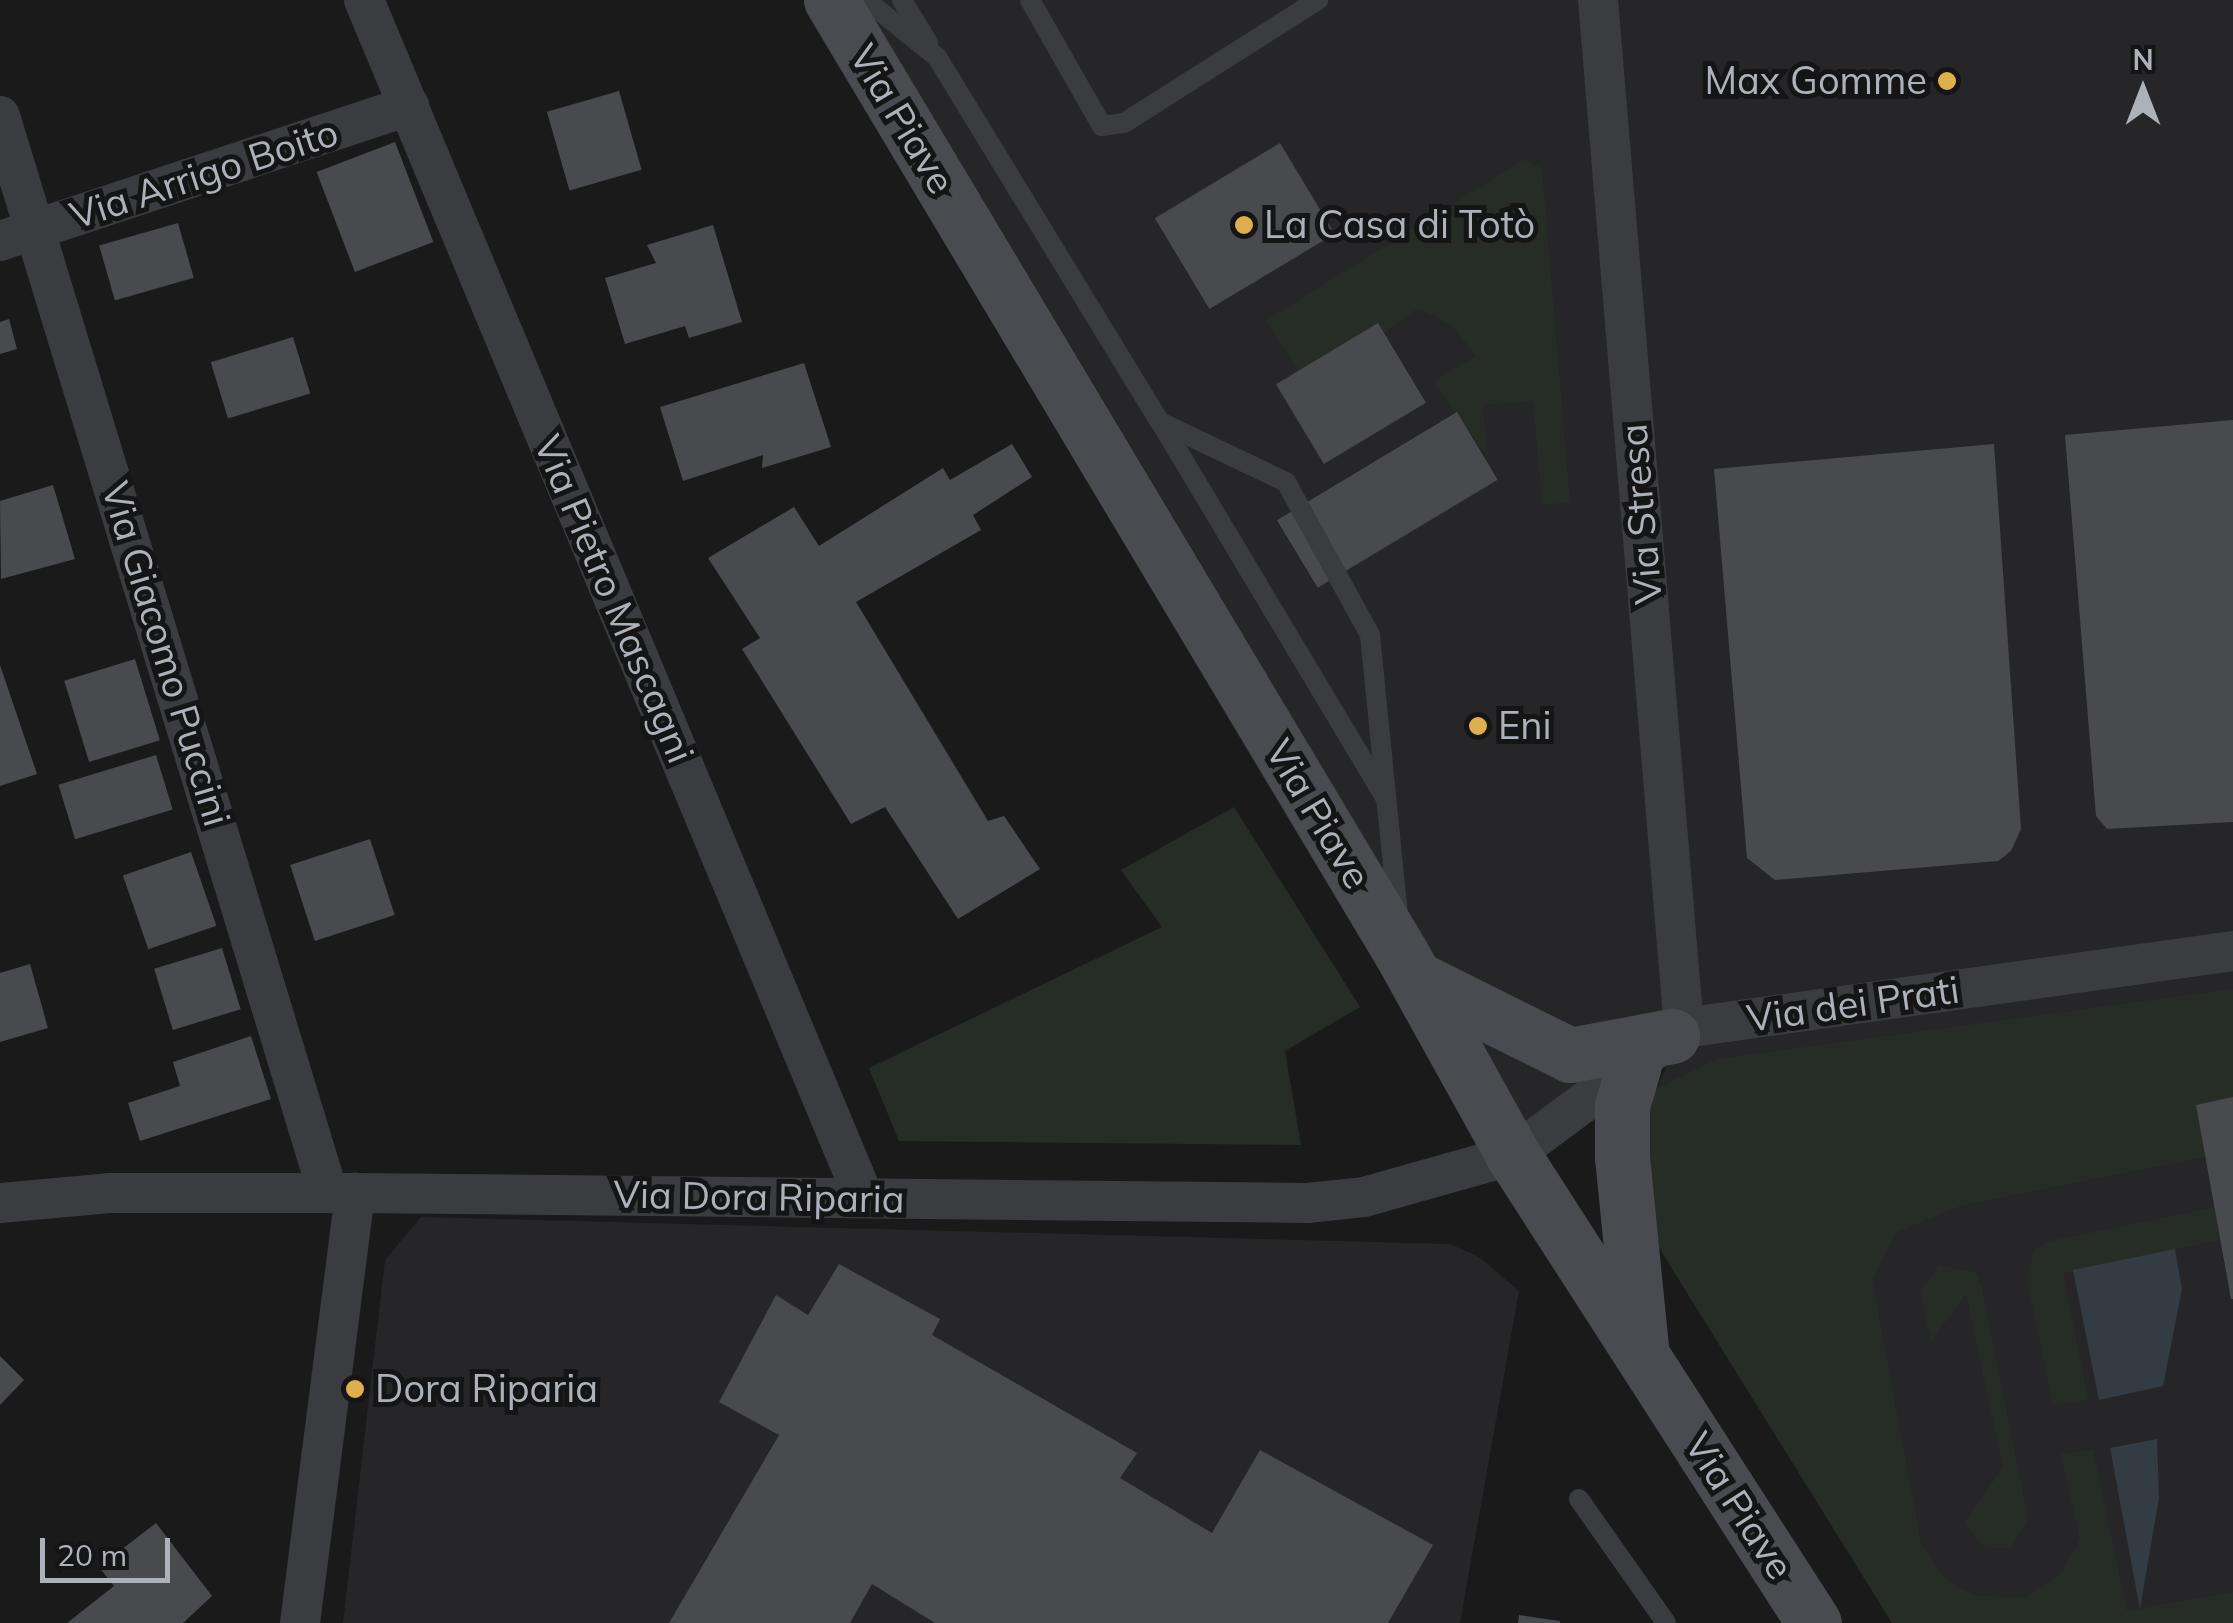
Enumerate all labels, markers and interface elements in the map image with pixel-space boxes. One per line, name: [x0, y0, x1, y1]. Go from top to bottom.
street label: Via Piave: [840, 36, 964, 202]
north arrow: [2093, 40, 2193, 140]
text: N: [2132, 42, 2154, 77]
place label: Max Gomme: [1704, 58, 1927, 104]
marker: Max Gomme: [1936, 70, 1958, 92]
street label: Via Arrigo Boito: [64, 109, 344, 239]
place label: La Casa di Totò: [1264, 202, 1535, 248]
marker: La Casa di Totò: [1233, 214, 1255, 236]
street label: Via Stresa: [1610, 422, 1672, 606]
street label: Via Pietro Mascagni: [524, 428, 704, 770]
street label: Via Giacomo Puccini: [92, 477, 240, 831]
place label: Eni: [1498, 703, 1552, 749]
marker: Eni: [1467, 715, 1489, 737]
street label: Via Piave: [1256, 731, 1380, 897]
street label: Via dei Prati: [1744, 967, 1962, 1041]
street label: Via Dora Riparia: [613, 1172, 905, 1222]
place label: Dora Riparia: [375, 1366, 598, 1412]
marker: Dora Riparia: [344, 1378, 366, 1400]
street label: Via Piave: [1675, 1424, 1803, 1588]
scale bar: [45, 1518, 175, 1580]
text: 20 m: [57, 1536, 127, 1574]

